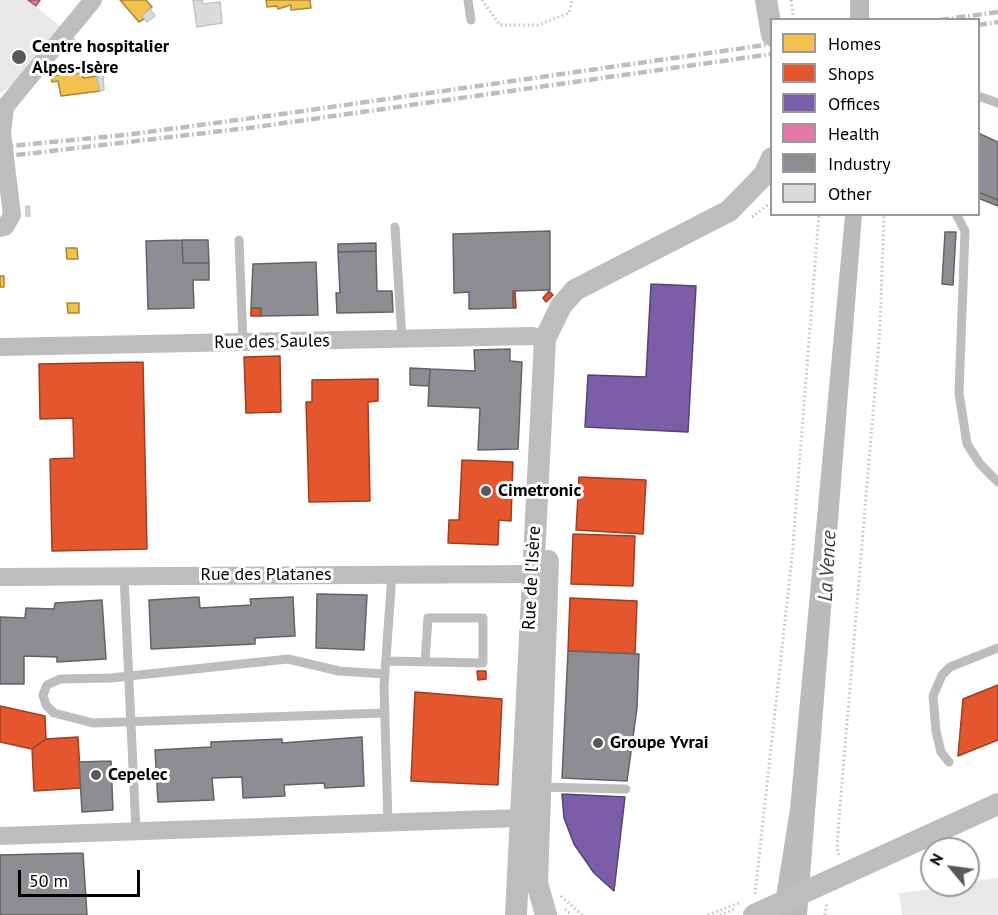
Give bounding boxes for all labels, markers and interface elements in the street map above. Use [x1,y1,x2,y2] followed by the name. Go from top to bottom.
[770,18,980,216] legend
[828,32,881,55] text: Homes
[32,36,169,78] place label: Centre hospitalier Alpes-Isère
[10,48,28,66] marker: Centre hospitalier Alpes-Isère
[828,62,874,85] text: Shops
[828,92,880,115] text: Offices
[828,122,879,145] text: Health
[828,152,891,175] text: Industry
[828,182,872,205] text: Other
[214,330,330,354] street label: Rue des Saules
[498,480,581,502] place label: Cimetronic
[479,484,493,498] marker: Cimetronic
[518,525,546,631] street label: Rue de l'Isère
[814,530,842,602] water label: La Vence
[200,564,332,586] street label: Rue des Platanes
[610,732,709,754] place label: Groupe Yvrai
[591,736,605,750] marker: Groupe Yvrai
[108,764,168,786] place label: Cepelec
[89,768,103,782] marker: Cepelec
[920,837,980,897] north arrow
[925,850,947,869] text: N
[21,858,142,896] scale bar
[29,869,68,892] text: 50 m

